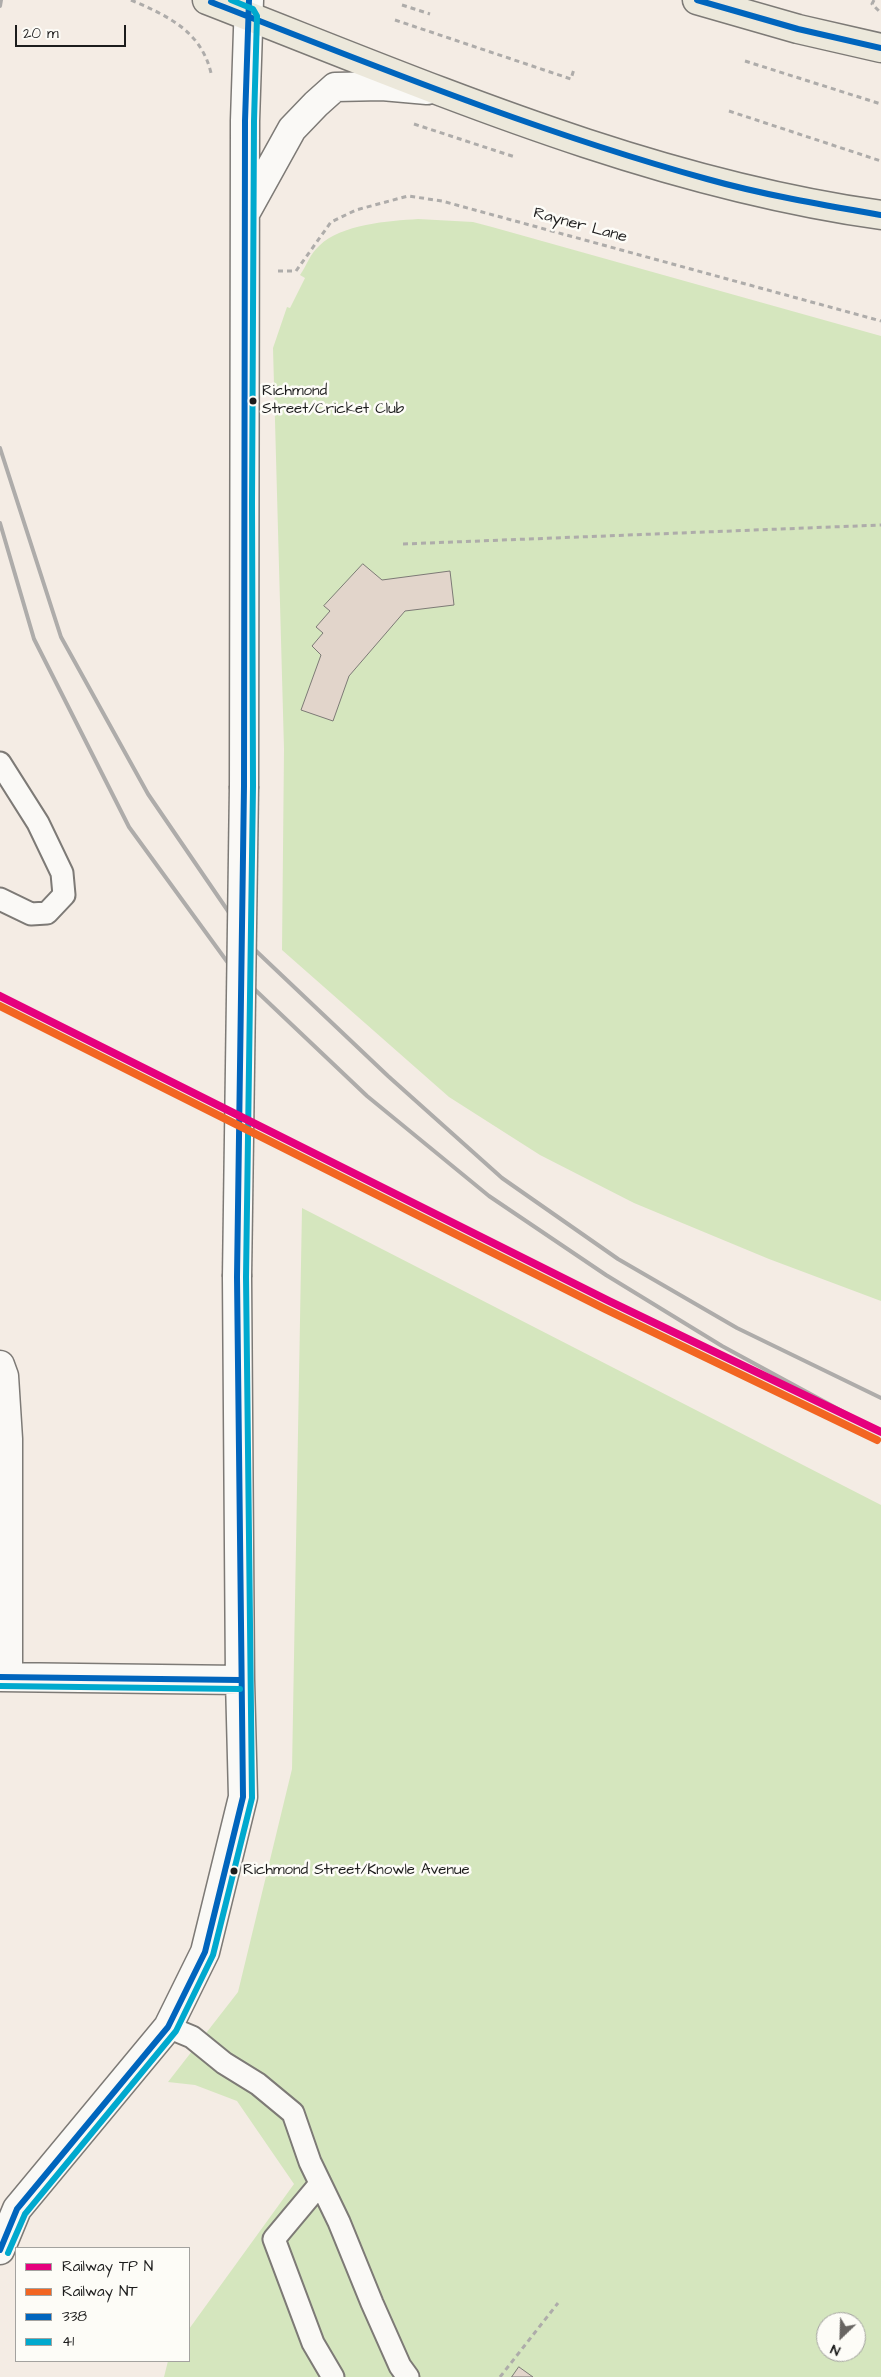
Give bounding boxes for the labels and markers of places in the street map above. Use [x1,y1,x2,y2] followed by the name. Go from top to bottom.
[262,383,404,418] place label: Richmond Street/Cricket Club
[248,396,258,406] marker: Richmond Street/Cricket Club
[243,1862,470,1880] place label: Richmond Street/Knowle Avenue
[229,1866,239,1876] marker: Richmond Street/Knowle Avenue

